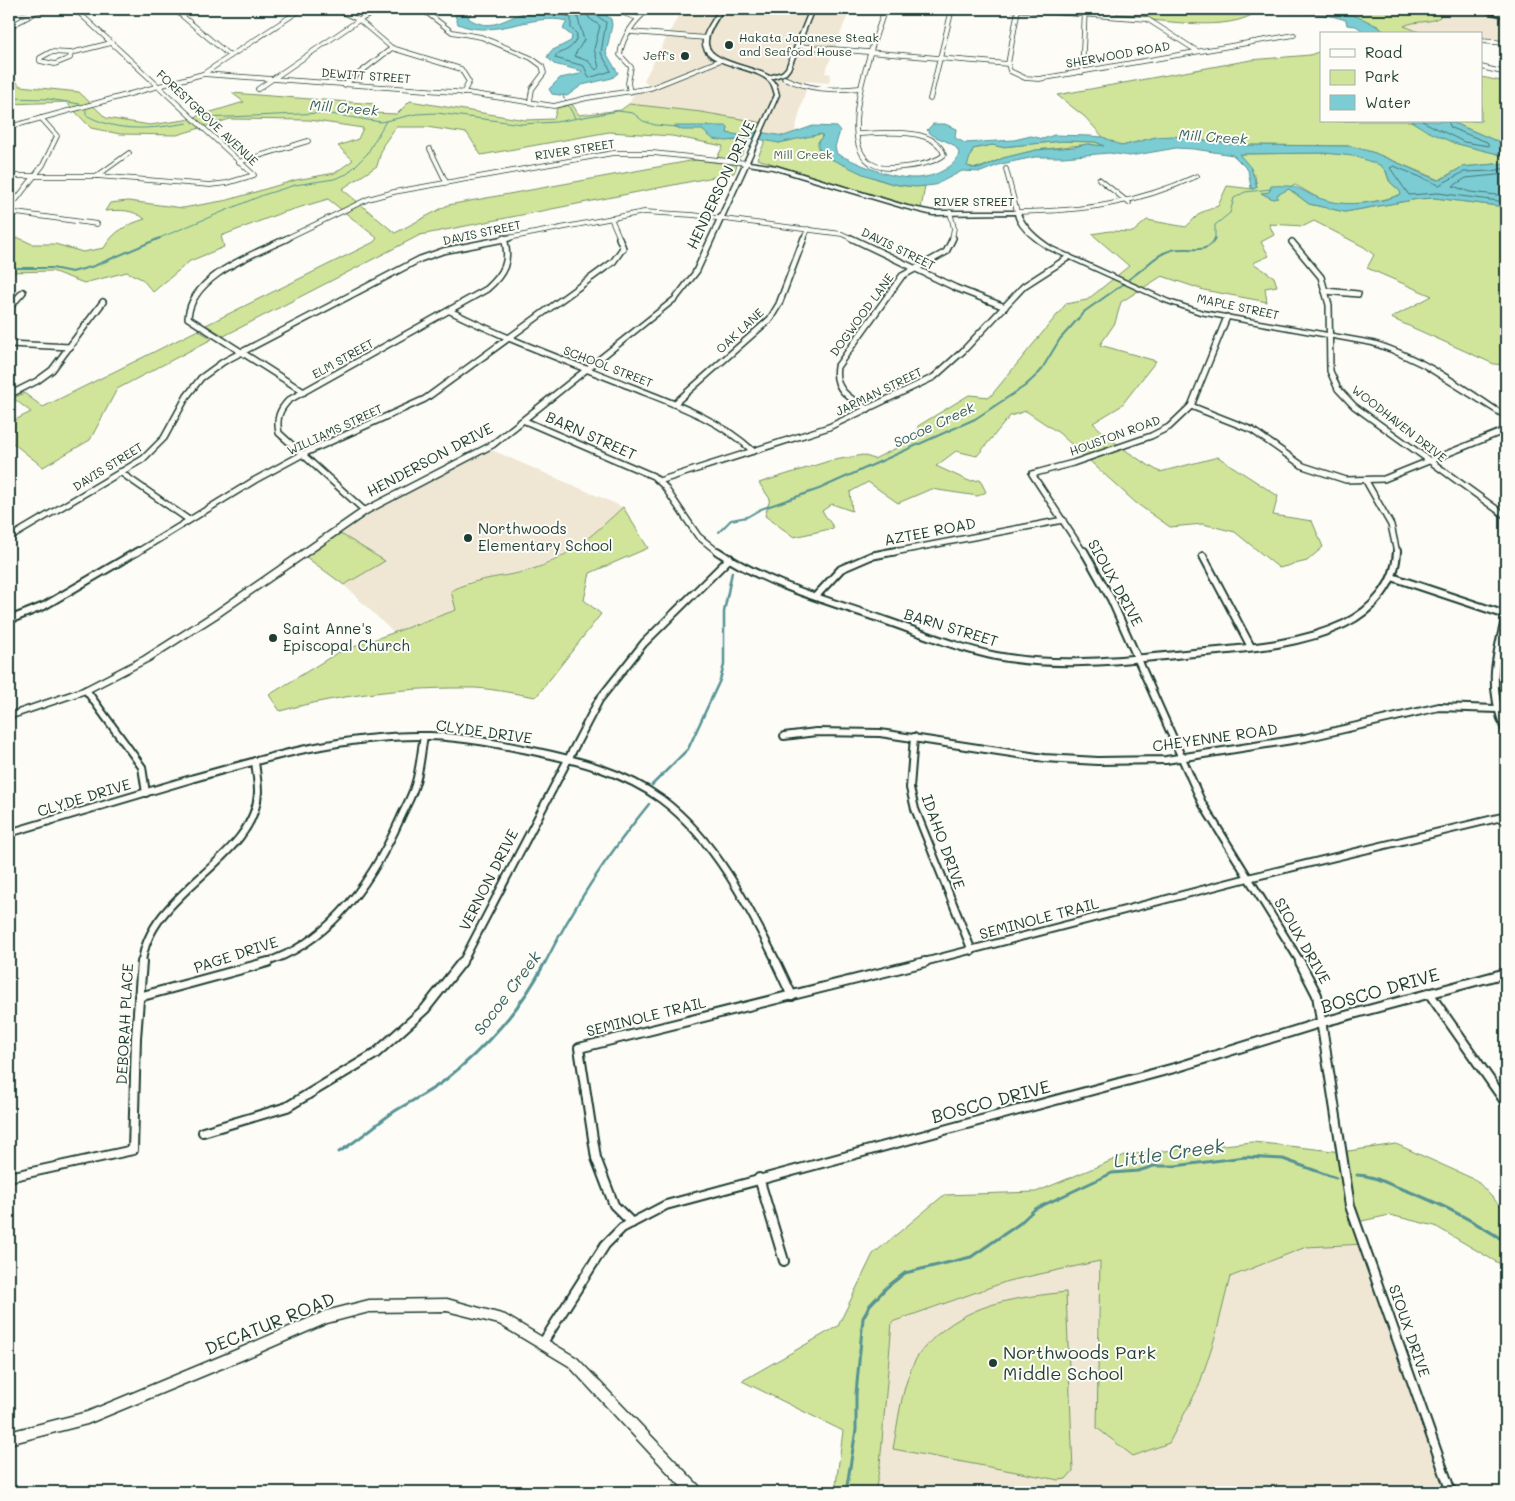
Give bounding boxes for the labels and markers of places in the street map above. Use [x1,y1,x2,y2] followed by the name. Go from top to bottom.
[739,29,879,59] place label: Hakata Japanese Steak and Seafood House
[723,39,735,51] marker: Hakata Japanese Steak and Seafood House
[643,47,675,63] place label: Jeff's
[679,50,691,62] marker: Jeff's
[478,518,613,555] place label: Northwoods Elementary School
[462,532,474,544] marker: Northwoods Elementary School
[283,618,410,655] place label: Saint Anne's Episcopal Church
[267,632,279,644] marker: Saint Anne's Episcopal Church
[1003,1340,1156,1385] place label: Northwoods Park Middle School
[987,1357,999,1369] marker: Northwoods Park Middle School

